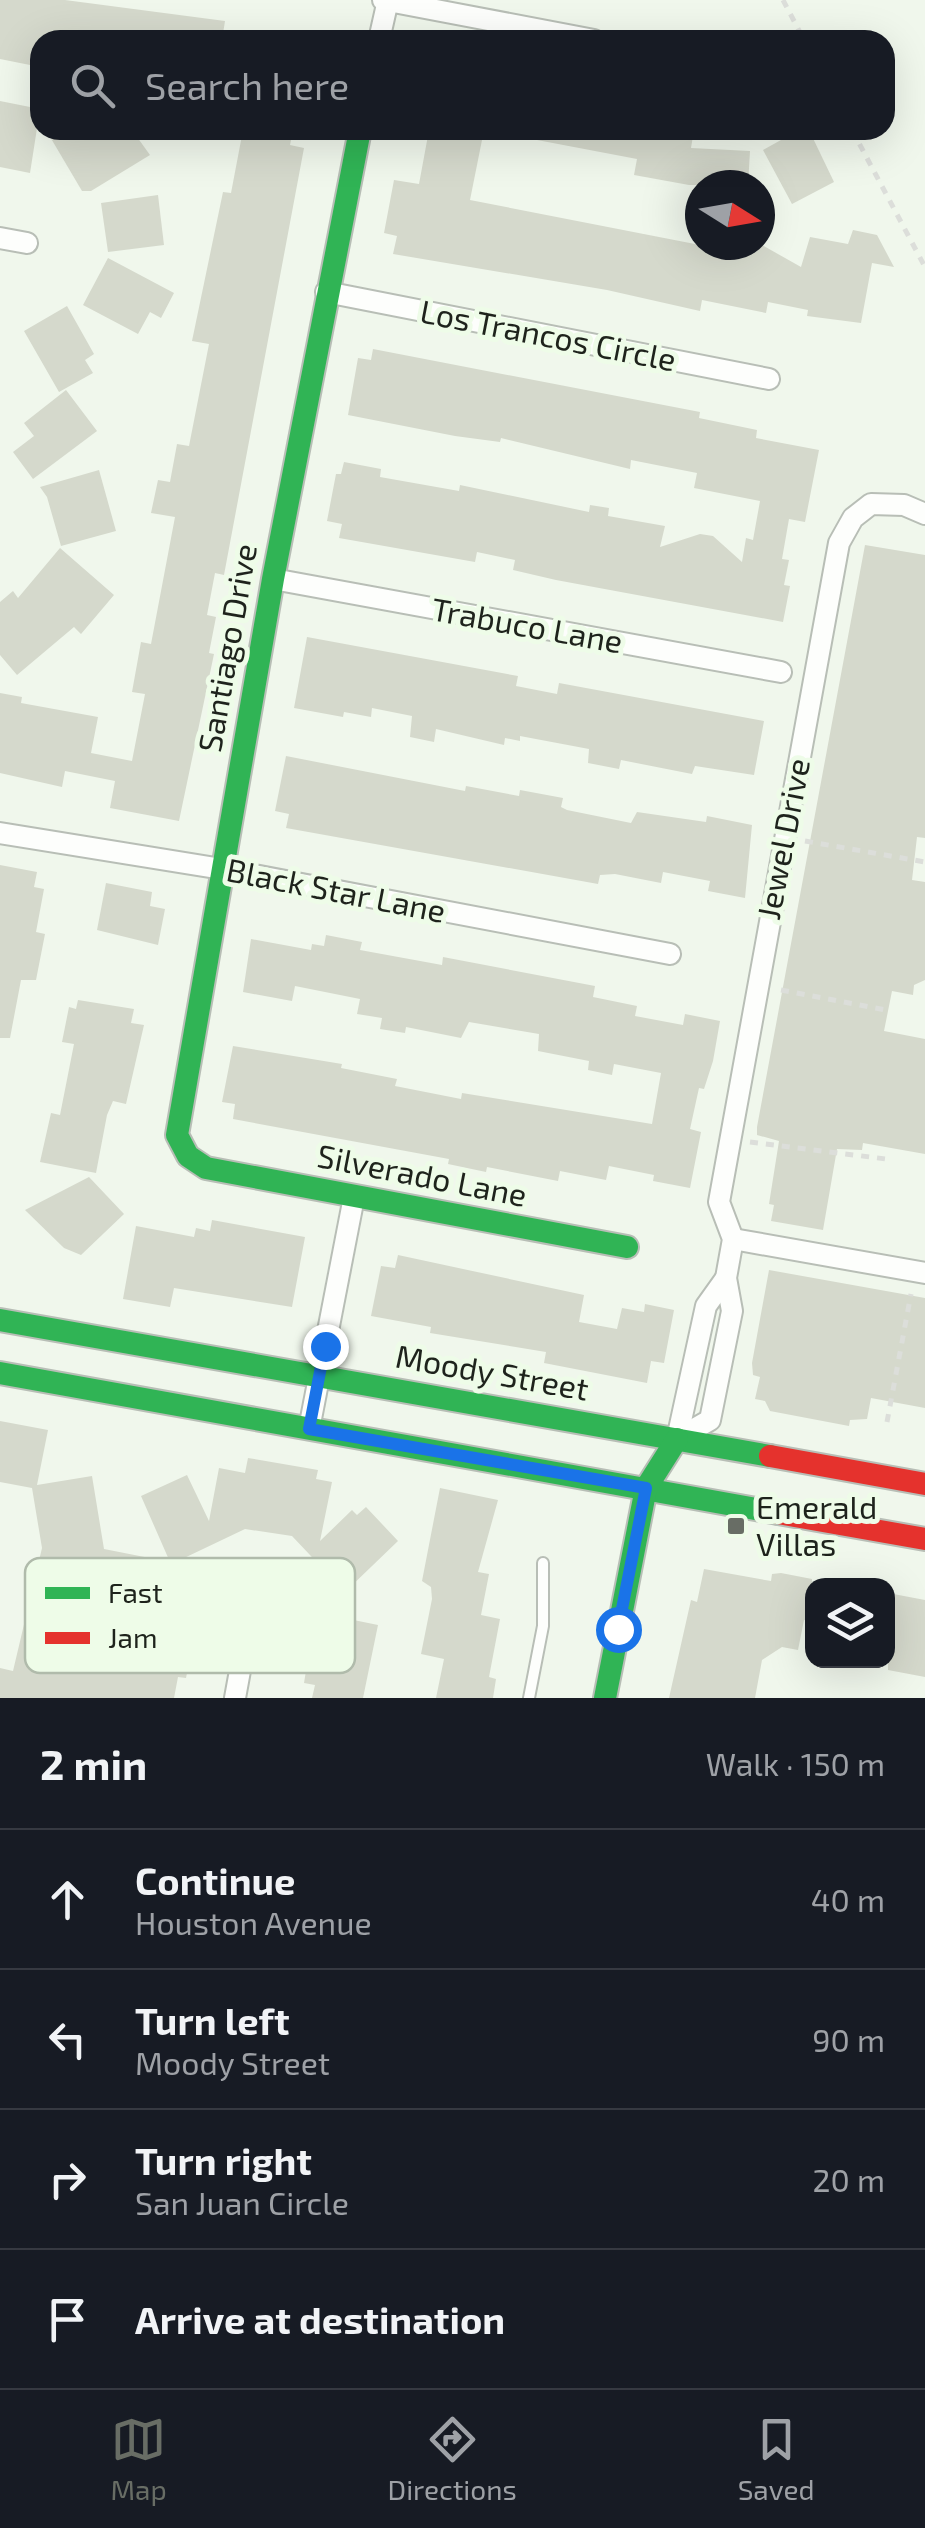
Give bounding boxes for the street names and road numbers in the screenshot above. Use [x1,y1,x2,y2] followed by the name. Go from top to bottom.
[417,291,679,377] street label: Los Trancos Circle
[189,541,263,755] street label: Santiago Drive
[429,589,626,659] street label: Trabuco Lane
[748,755,816,922] street label: Jewel Drive
[224,849,449,929] street label: Black Star Lane
[314,1135,530,1213] street label: Silverado Lane
[393,1335,592,1407] street label: Moody Street

